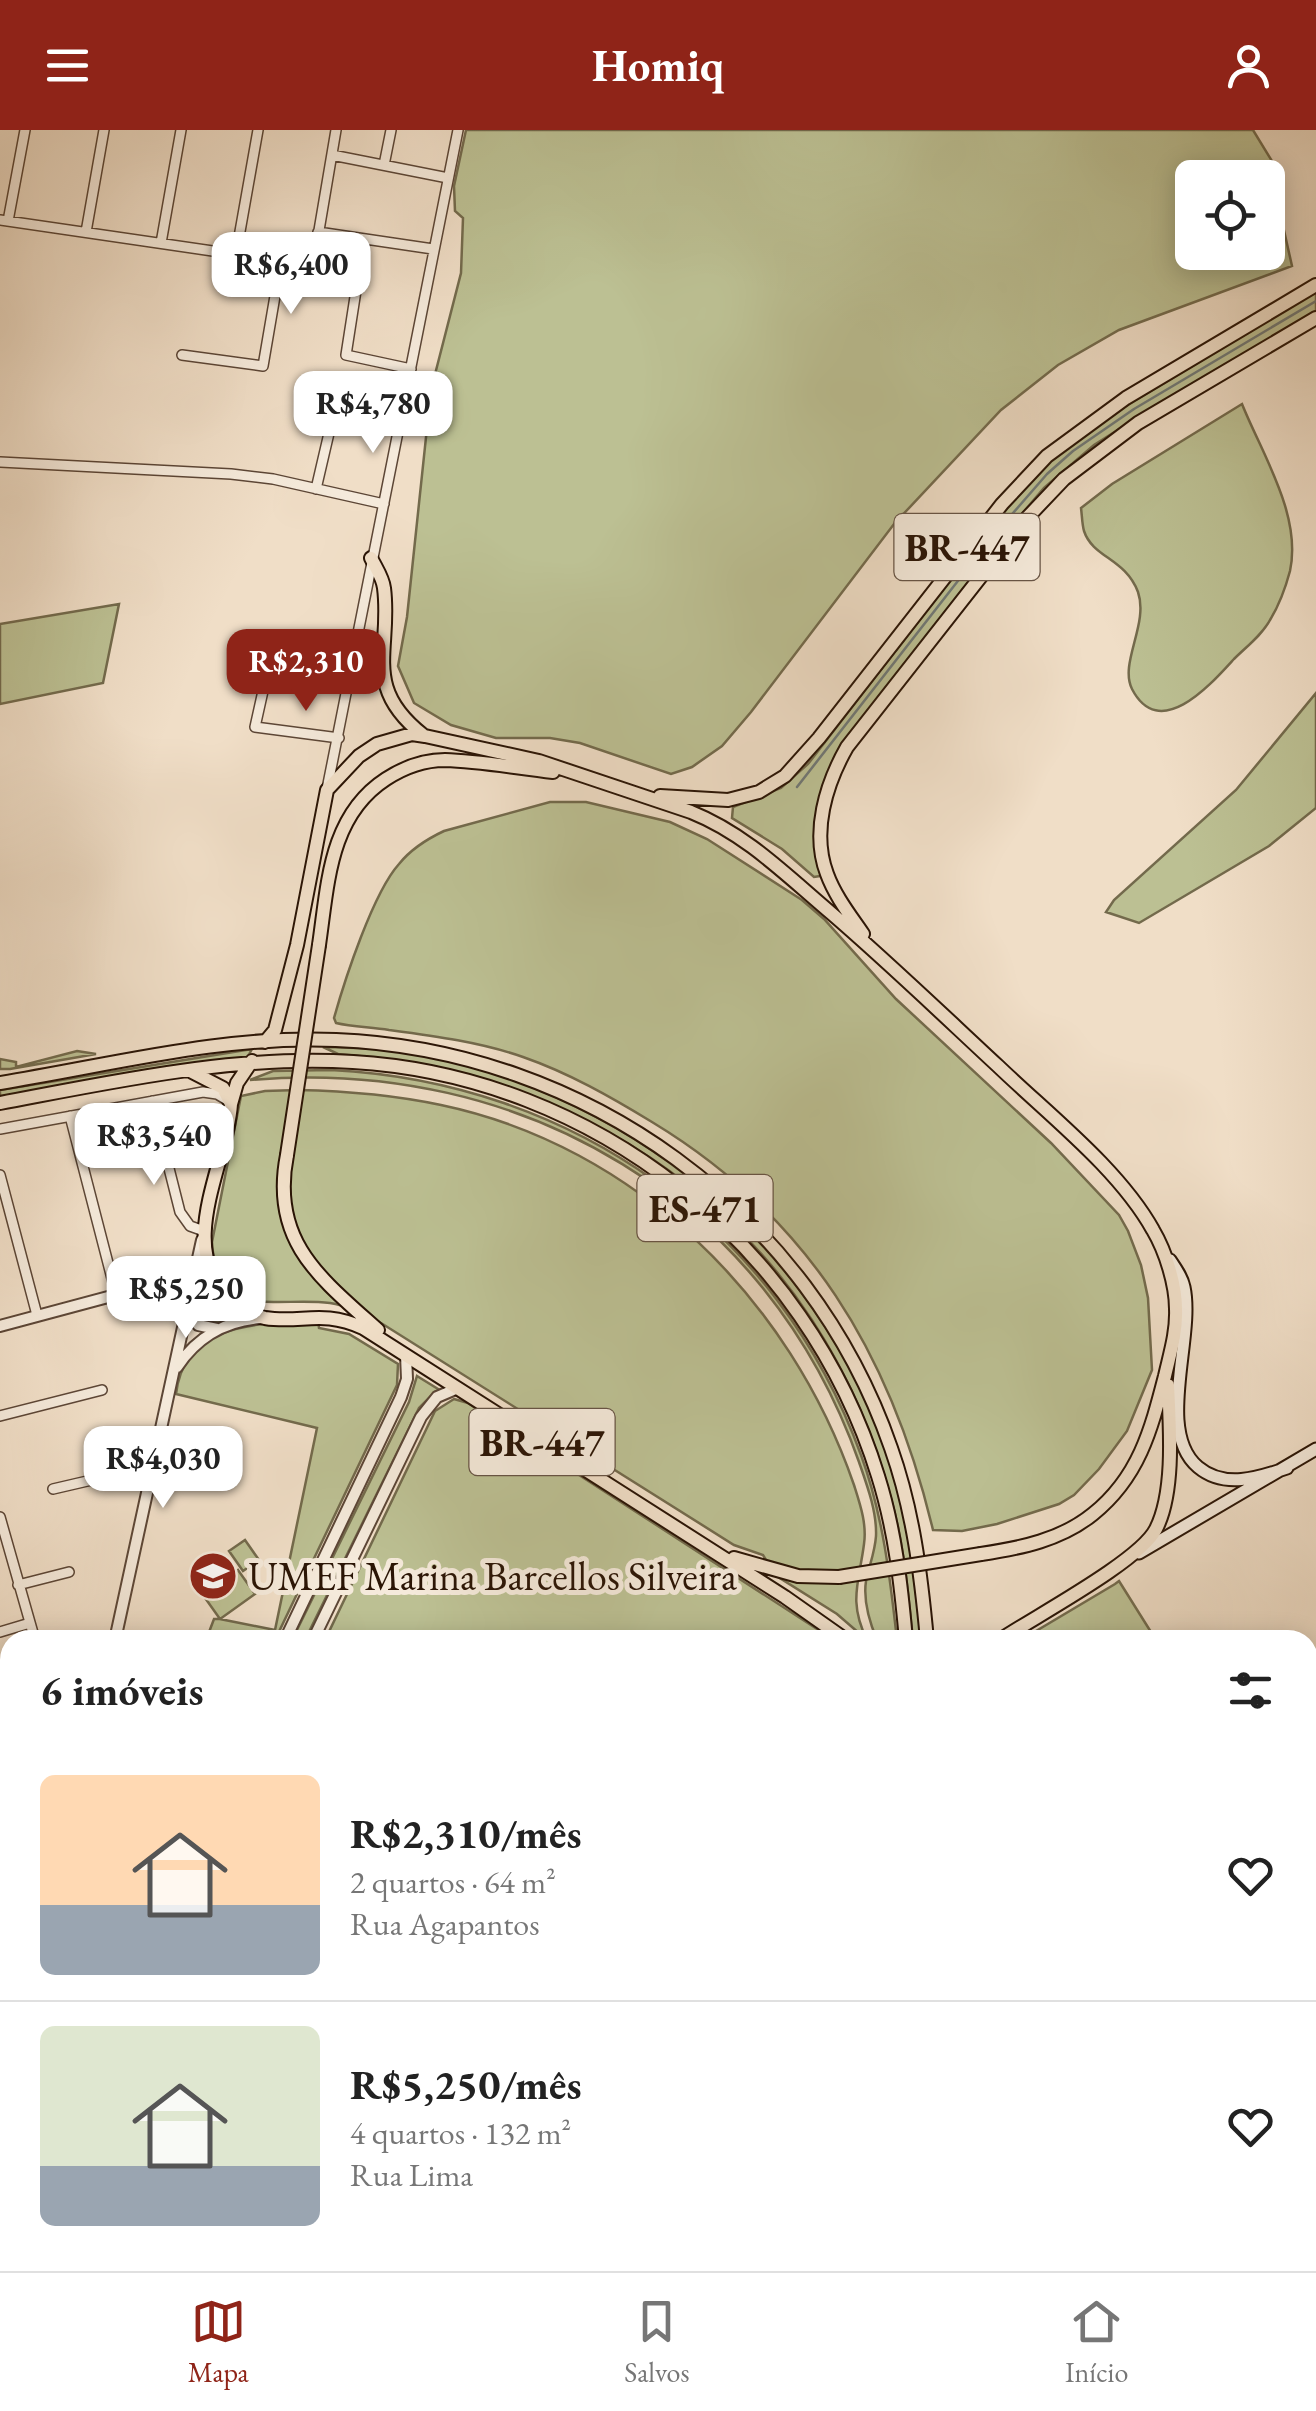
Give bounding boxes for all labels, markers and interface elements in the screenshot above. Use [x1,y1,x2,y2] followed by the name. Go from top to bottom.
[592,36,724,94] text: Homiq
[40,38,95,93] icon: menu
[1221,38,1276,93] icon: person
[1175,160,1285,270] map controls
[1175,160,1285,270] button: locate
[199,232,383,317] pin: R$6,400
[234,243,348,285] text: R$6,400
[281,371,465,456] pin: R$4,780
[316,382,430,424] text: R$4,780
[894,514,1040,580] road number: BR-447
[214,629,398,714] pin: R$2,310
[249,640,363,682] text: R$2,310
[62,1103,246,1188] pin: R$3,540
[97,1114,211,1156] text: R$3,540
[638,1175,772,1241] road number: ES-471
[94,1256,278,1341] pin: R$5,250
[129,1267,243,1309] text: R$5,250
[470,1409,614,1475] road number: BR-447
[71,1426,255,1511] pin: R$4,030
[106,1437,220,1479] text: R$4,030
[187,1550,239,1602] school or university icon: UMEF Marina Barcellos Silveira
[248,1550,737,1602] place label: UMEF Marina Barcellos Silveira
[40,1663,204,1718] text: 6 imóveis
[1223,1663,1278,1718] icon: filters
[350,1806,582,1861] text: R$2,310/mês
[120,1815,240,1935] icon: home
[1223,1848,1278,1903] icon: heart
[350,1861,556,1903] text: 2 quartos · 64 m²
[350,1903,540,1945] text: Rua Agapantos
[350,2057,582,2112] text: R$5,250/mês
[120,2066,240,2186] icon: home
[1223,2099,1278,2154] icon: heart
[350,2112,571,2154] text: 4 quartos · 132 m²
[350,2154,473,2196] text: Rua Lima
[188,2294,249,2390] tab: Mapa
[624,2294,690,2390] tab: Salvos
[1065,2294,1128,2390] tab: Início

